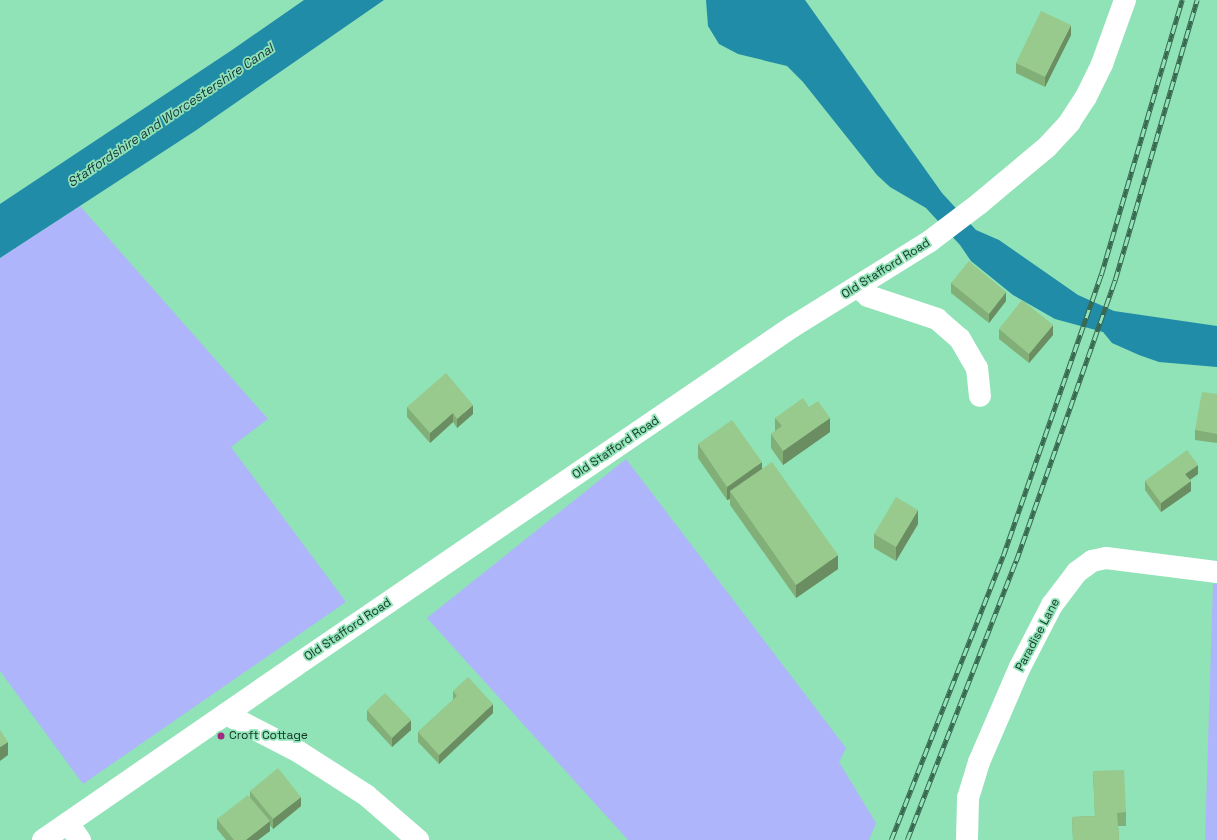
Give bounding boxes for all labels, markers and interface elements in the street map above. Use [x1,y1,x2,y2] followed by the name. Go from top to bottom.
[65,41,277,191] water label: Staffordshire and Worcestershire Canal
[839,236,933,302] street label: Old Stafford Road
[570,414,662,482] street label: Old Stafford Road
[302,596,394,664] street label: Old Stafford Road
[1013,596,1063,674] street label: Paradise Lane
[229,729,308,743] place label: Croft Cottage
[216,731,226,741] marker: Croft Cottage

